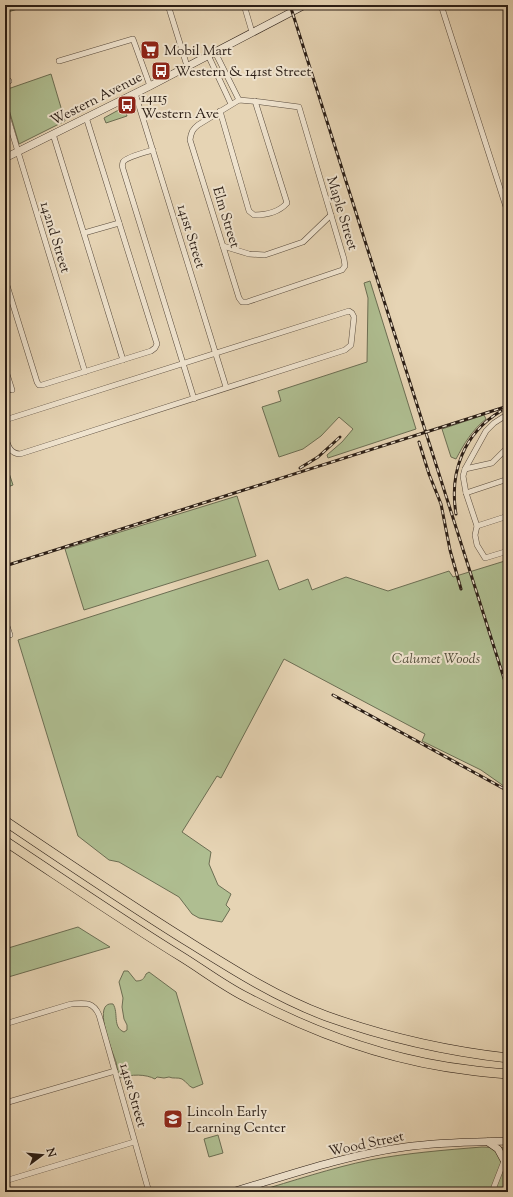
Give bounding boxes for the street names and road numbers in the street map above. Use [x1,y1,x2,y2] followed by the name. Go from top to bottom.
[47,68,146,132] street label: Western Avenue
[320,174,362,253] street label: Maple Street
[206,185,244,251] street label: Elm Street
[34,199,74,276] street label: 142nd Street
[171,202,209,271] street label: 141st Street
[113,1061,151,1130] street label: 141st Street
[327,1127,406,1163] street label: Wood Street

